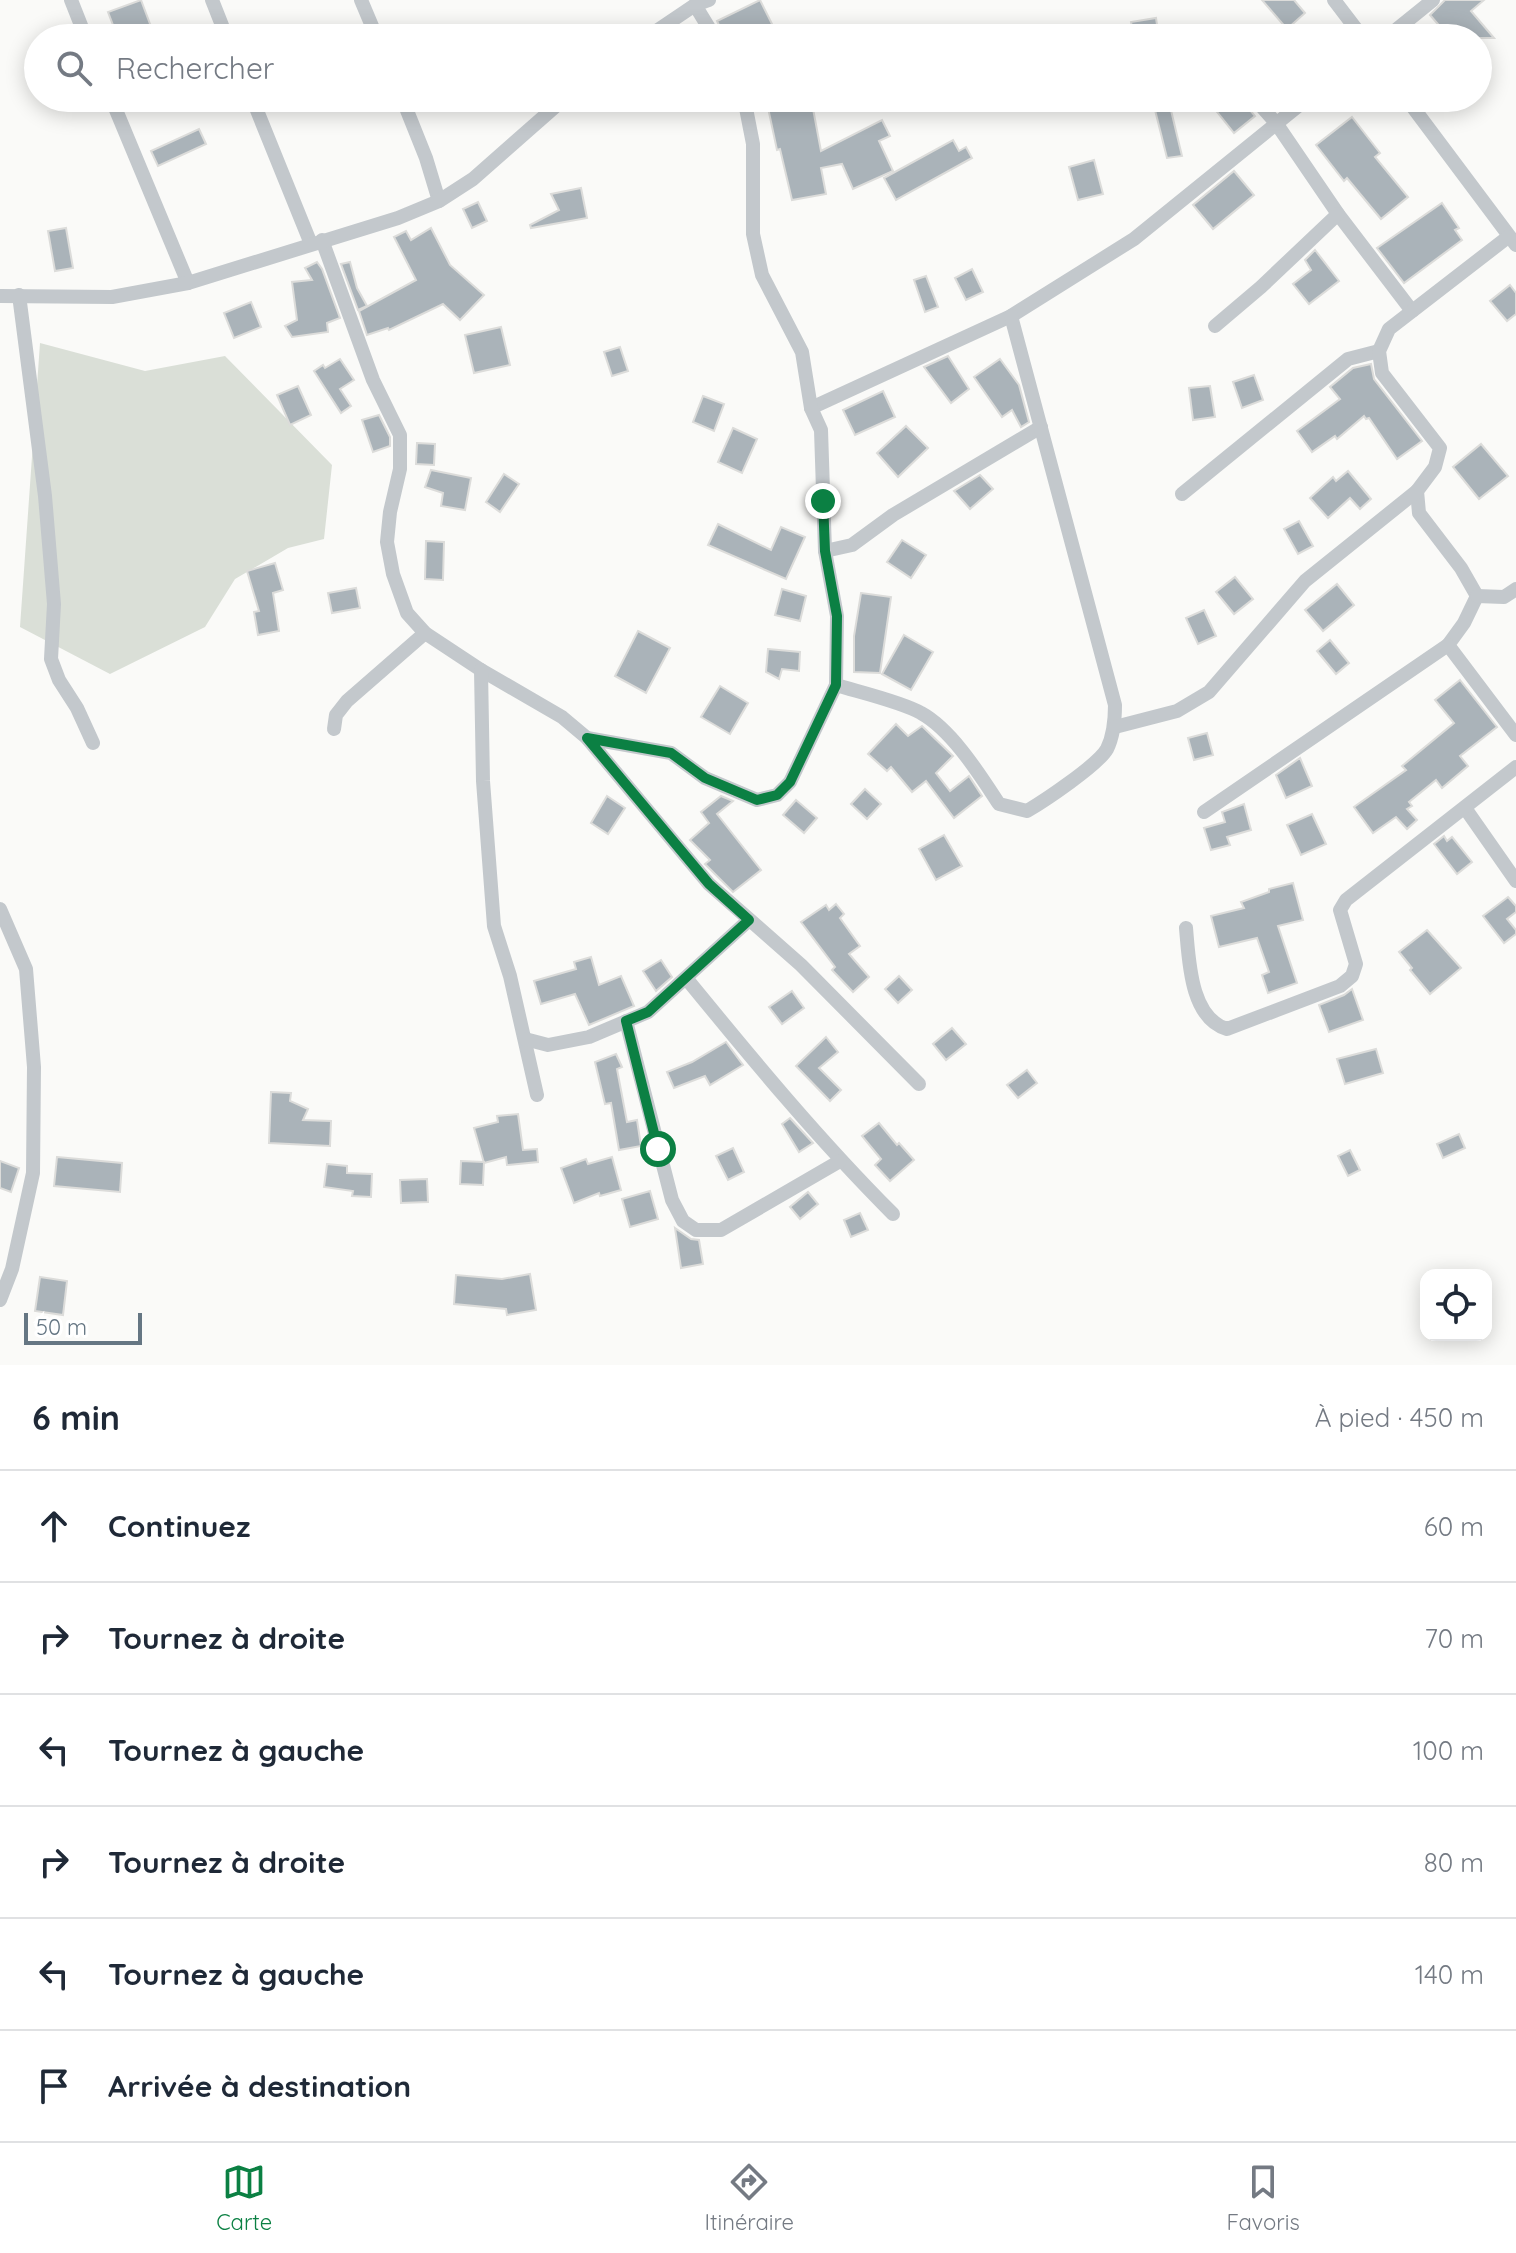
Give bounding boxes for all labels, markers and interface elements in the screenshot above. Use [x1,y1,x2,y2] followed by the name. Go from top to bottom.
[24,24,1492,112] search box
[52,46,96,90] icon: search
[116,49,274,87] text: Rechercher
[805,483,841,519] route end
[640,1131,676,1167] route start
[1420,1269,1492,1341] map controls
[1420,1269,1492,1341] button: locate
[24,1309,142,1345] scale bar
[36,1313,87,1341] text: 50 m
[32,1396,120,1439] text: 6 min
[1315,1401,1484,1434] text: À pied · 450 m
[32,1504,76,1548] icon: ahead
[108,1507,250,1545] text: Continuez
[1424,1510,1484,1543] text: 60 m
[32,1616,76,1660] icon: right
[108,1619,345,1657] text: Tournez à droite
[1424,1622,1484,1655] text: 70 m
[32,1728,76,1772] icon: left
[108,1731,364,1769] text: Tournez à gauche
[1413,1734,1484,1767] text: 100 m
[32,1840,76,1884] icon: right
[108,1843,345,1881] text: Tournez à droite
[1424,1846,1484,1879] text: 80 m
[32,1952,76,1996] icon: left
[108,1955,364,1993] text: Tournez à gauche
[1415,1958,1484,1991] text: 140 m
[32,2064,76,2108] icon: arrive
[108,2067,411,2105] text: Arrivée à destination
[216,2160,272,2236] tab: Carte
[705,2160,794,2236] tab: Itinéraire
[1226,2160,1300,2236] tab: Favoris

